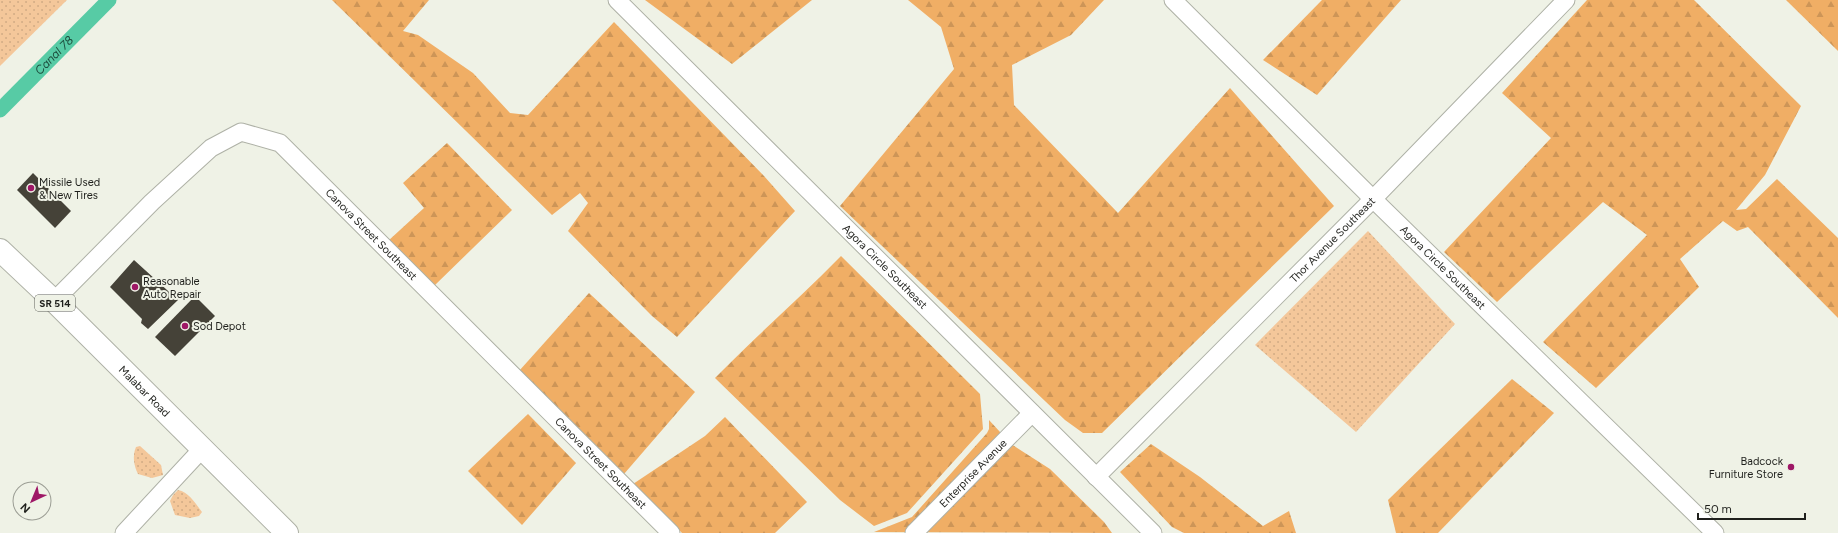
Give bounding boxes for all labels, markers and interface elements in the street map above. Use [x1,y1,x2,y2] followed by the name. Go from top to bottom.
[32,33,77,78] water label: Canal 78
[39,176,100,202] place label: Missile Used & New Tires
[26,183,36,193] marker: Missile Used & New Tires
[323,186,420,283] street label: Canova Street Southeast
[1287,194,1378,285] street label: Thor Avenue Southeast
[840,222,930,311] street label: Agora Circle Southeast
[1398,223,1488,312] street label: Agora Circle Southeast
[143,275,201,301] place label: Reasonable Auto Repair
[130,282,140,292] marker: Reasonable Auto Repair
[35,295,75,311] road number: SR 514
[193,320,246,333] place label: Sod Depot
[180,321,190,331] marker: Sod Depot
[116,363,173,419] street label: Malabar Road
[552,415,649,511] street label: Canova Street Southeast
[937,436,1009,510] street label: Enterprise Avenue
[1709,455,1784,481] place label: Badcock Furniture Store
[1786,462,1796,472] marker: Badcock Furniture Store
[12,481,52,521] north arrow
[1698,495,1805,521] scale bar
[18,500,33,515] text: N
[1704,502,1732,516] text: 50 m

